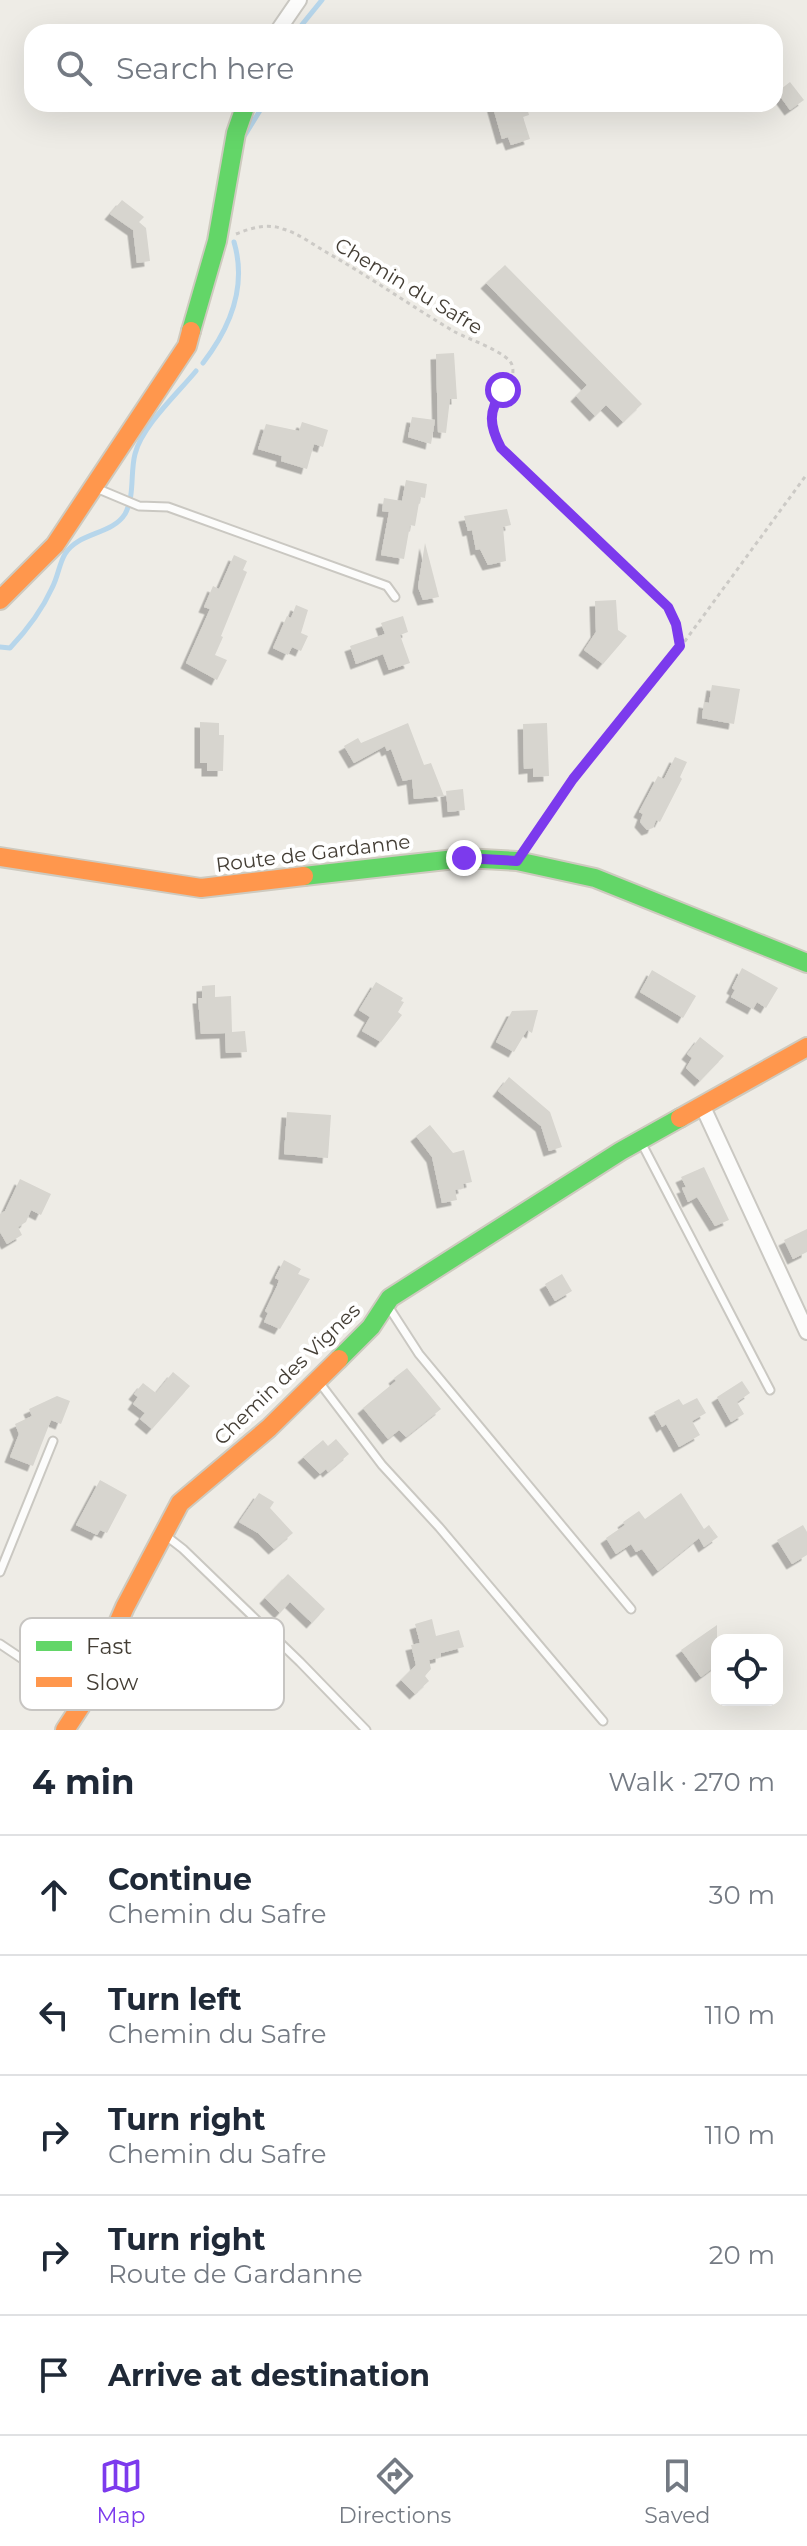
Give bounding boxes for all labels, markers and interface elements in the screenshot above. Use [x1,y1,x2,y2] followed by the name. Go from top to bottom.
[24,24,783,112] search box
[52,46,96,90] icon: search
[116,50,294,87] text: Search here
[331,232,487,340] street label: Chemin du Safre
[485,372,521,408] route start
[214,829,412,877] street label: Route de Gardanne
[446,840,482,876] route end
[209,1298,365,1450] street label: Chemin des Vignes
[20,1618,284,1710] legend
[86,1633,132,1660] text: Fast
[711,1634,783,1706] map controls
[711,1634,783,1706] button: locate
[86,1669,139,1696] text: Slow
[32,1761,134,1803] text: 4 min
[608,1766,775,1798] text: Walk · 270 m
[108,1861,252,1898] text: Continue
[32,1873,76,1917] icon: ahead
[709,1879,775,1911] text: 30 m
[108,1898,327,1930] text: Chemin du Safre
[108,1981,241,2018] text: Turn left
[32,1993,76,2037] icon: left
[705,1999,775,2031] text: 110 m
[108,2018,327,2050] text: Chemin du Safre
[108,2101,265,2138] text: Turn right
[32,2113,76,2157] icon: right
[705,2119,775,2151] text: 110 m
[108,2138,327,2170] text: Chemin du Safre
[108,2221,265,2258] text: Turn right
[32,2233,76,2277] icon: right
[709,2239,775,2271] text: 20 m
[108,2258,363,2290] text: Route de Gardanne
[32,2353,76,2397] icon: arrive
[108,2357,430,2394] text: Arrive at destination
[97,2454,145,2529] tab: Map
[339,2454,451,2529] tab: Directions
[644,2454,710,2529] tab: Saved

